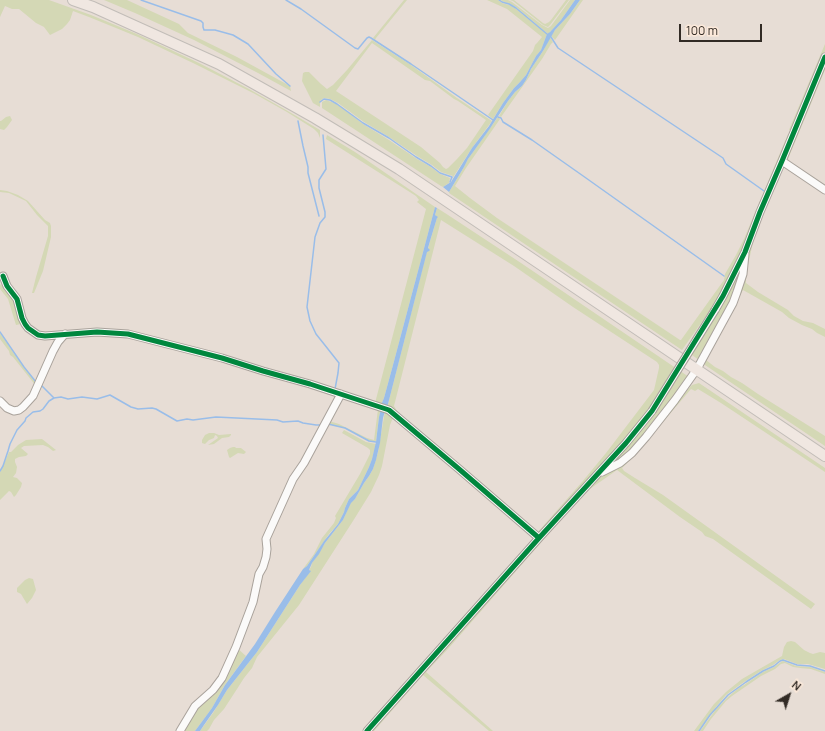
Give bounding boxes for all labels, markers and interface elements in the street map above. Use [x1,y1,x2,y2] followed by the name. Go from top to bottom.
[681,16,764,42] scale bar
[686,22,718,39] text: 100 m
[769,675,809,715] north arrow
[789,677,805,694] text: N

